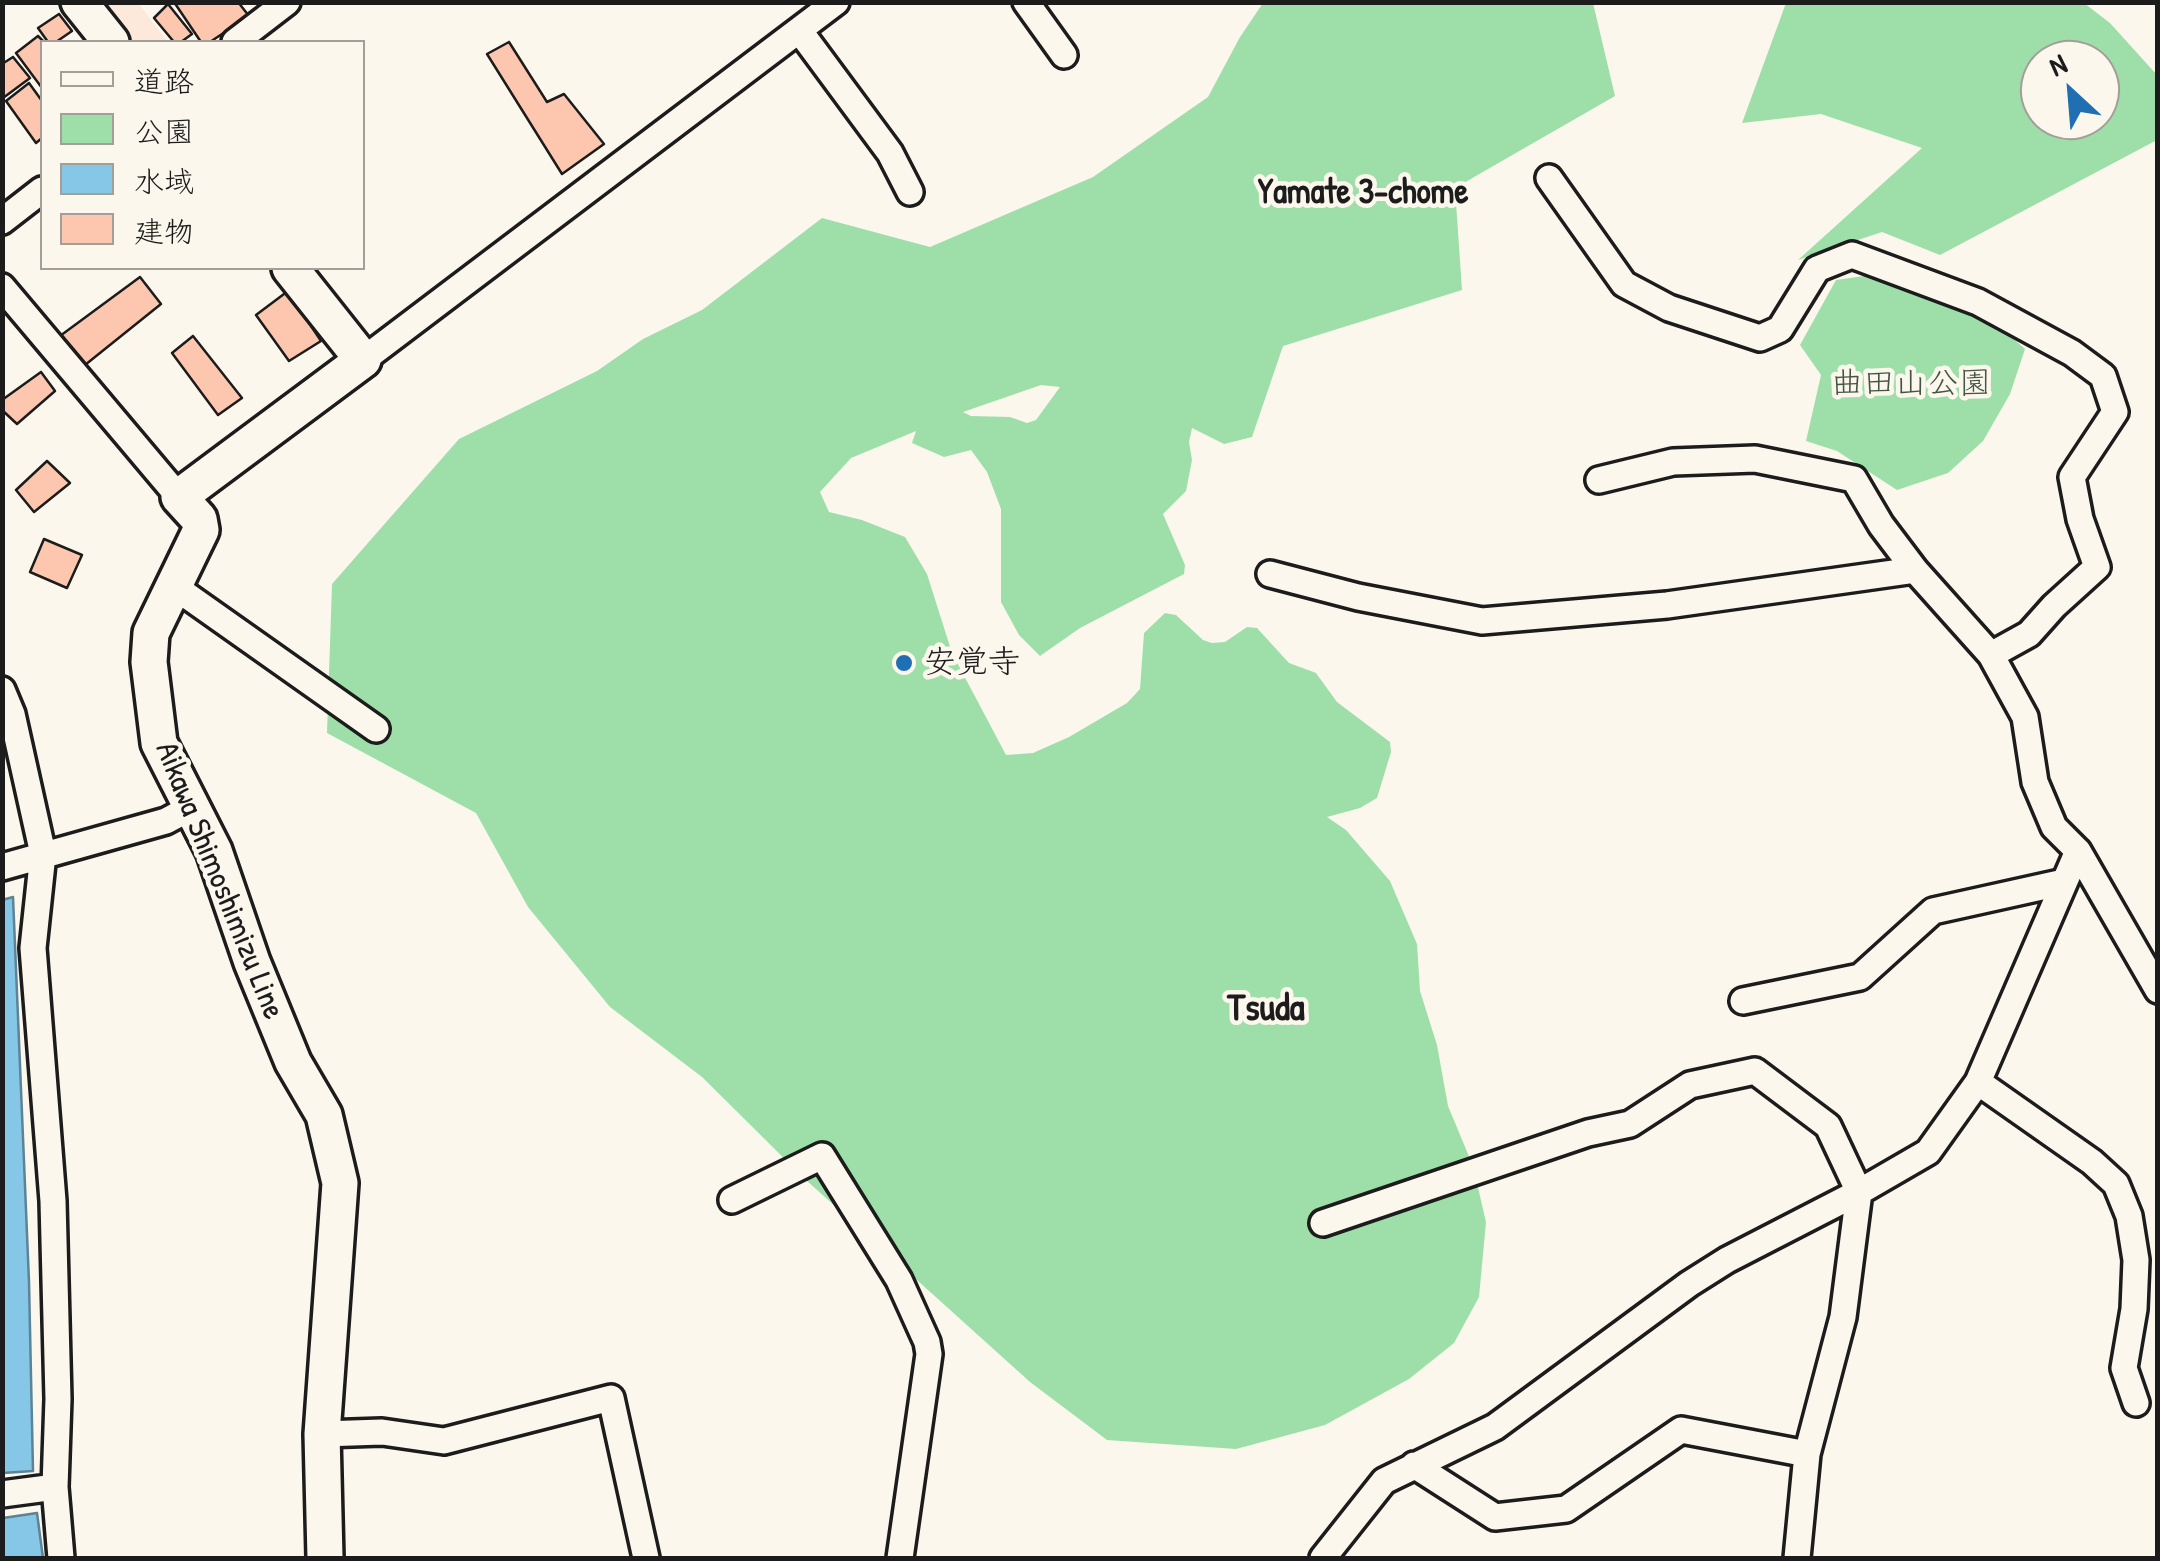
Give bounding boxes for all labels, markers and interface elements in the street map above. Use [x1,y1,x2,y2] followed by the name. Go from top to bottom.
[40,40,365,270] legend
[2020,40,2120,140] north arrow
[2043,44,2073,85] text: N
[134,61,194,101] text: 道路
[134,111,194,151] text: 公園
[134,161,194,201] text: 水域
[1258,173,1468,215] district label: Yamate 3-chome
[134,211,194,251] text: 建物
[1831,365,1991,403] park label: 曲田山公園
[924,644,1020,682] place label: 安覚寺
[893,652,915,674] marker: 安覚寺
[146,737,292,1025] street label: Aikawa Shimoshimizu Line
[1227,987,1305,1033] district label: Tsuda

